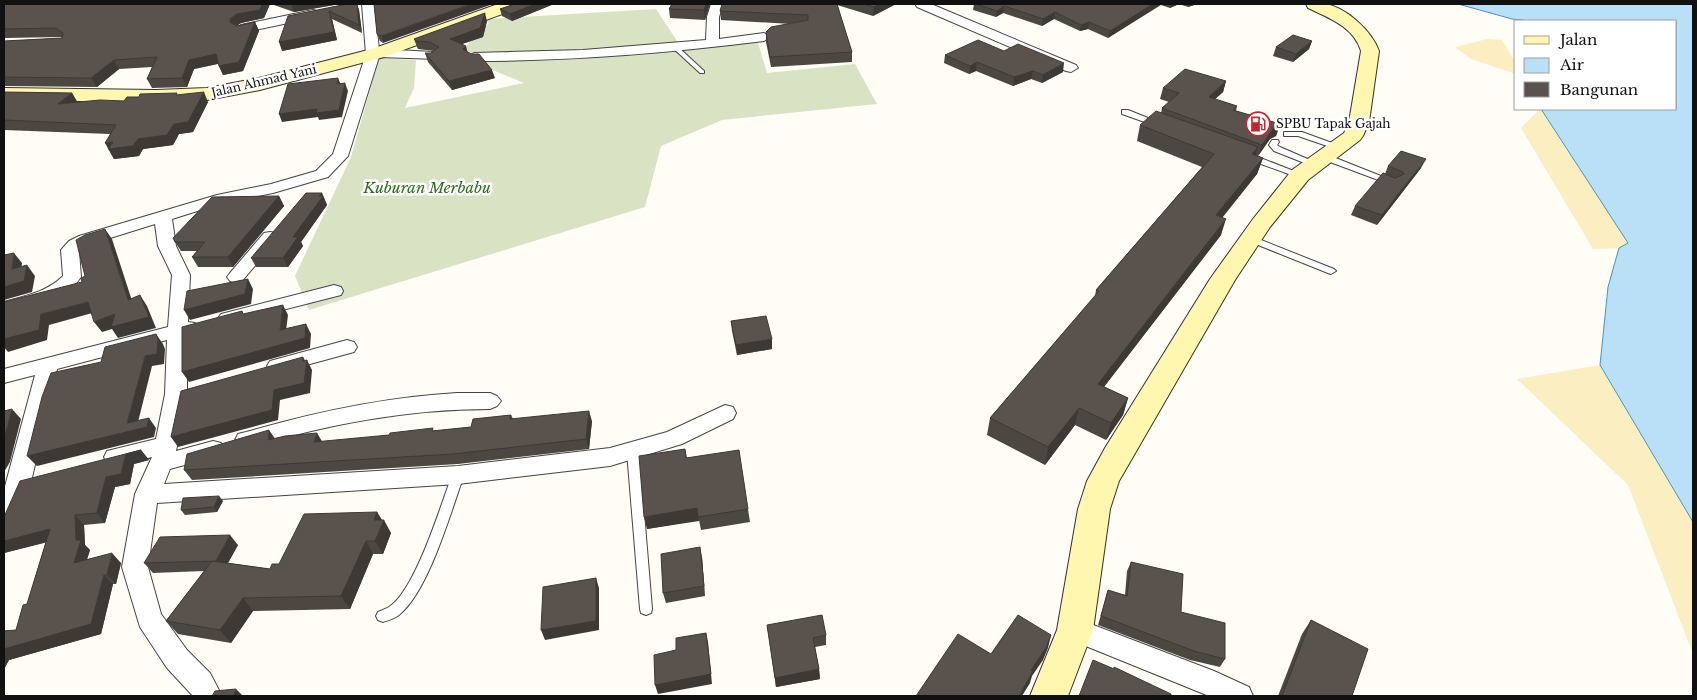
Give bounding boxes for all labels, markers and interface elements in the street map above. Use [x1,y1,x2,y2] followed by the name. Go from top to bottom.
[1514,20,1677,110] legend
[1558,30,1597,49] text: Jalan
[1559,55,1585,74] text: Air
[208,61,318,100] street label: Jalan Ahmad Yani
[1560,80,1638,99] text: Bangunan
[1245,111,1271,137] fuel station icon: SPBU Tapak Gajah
[1276,116,1391,131] place label: SPBU Tapak Gajah
[362,178,491,197] park label: Kuburan Merbabu

